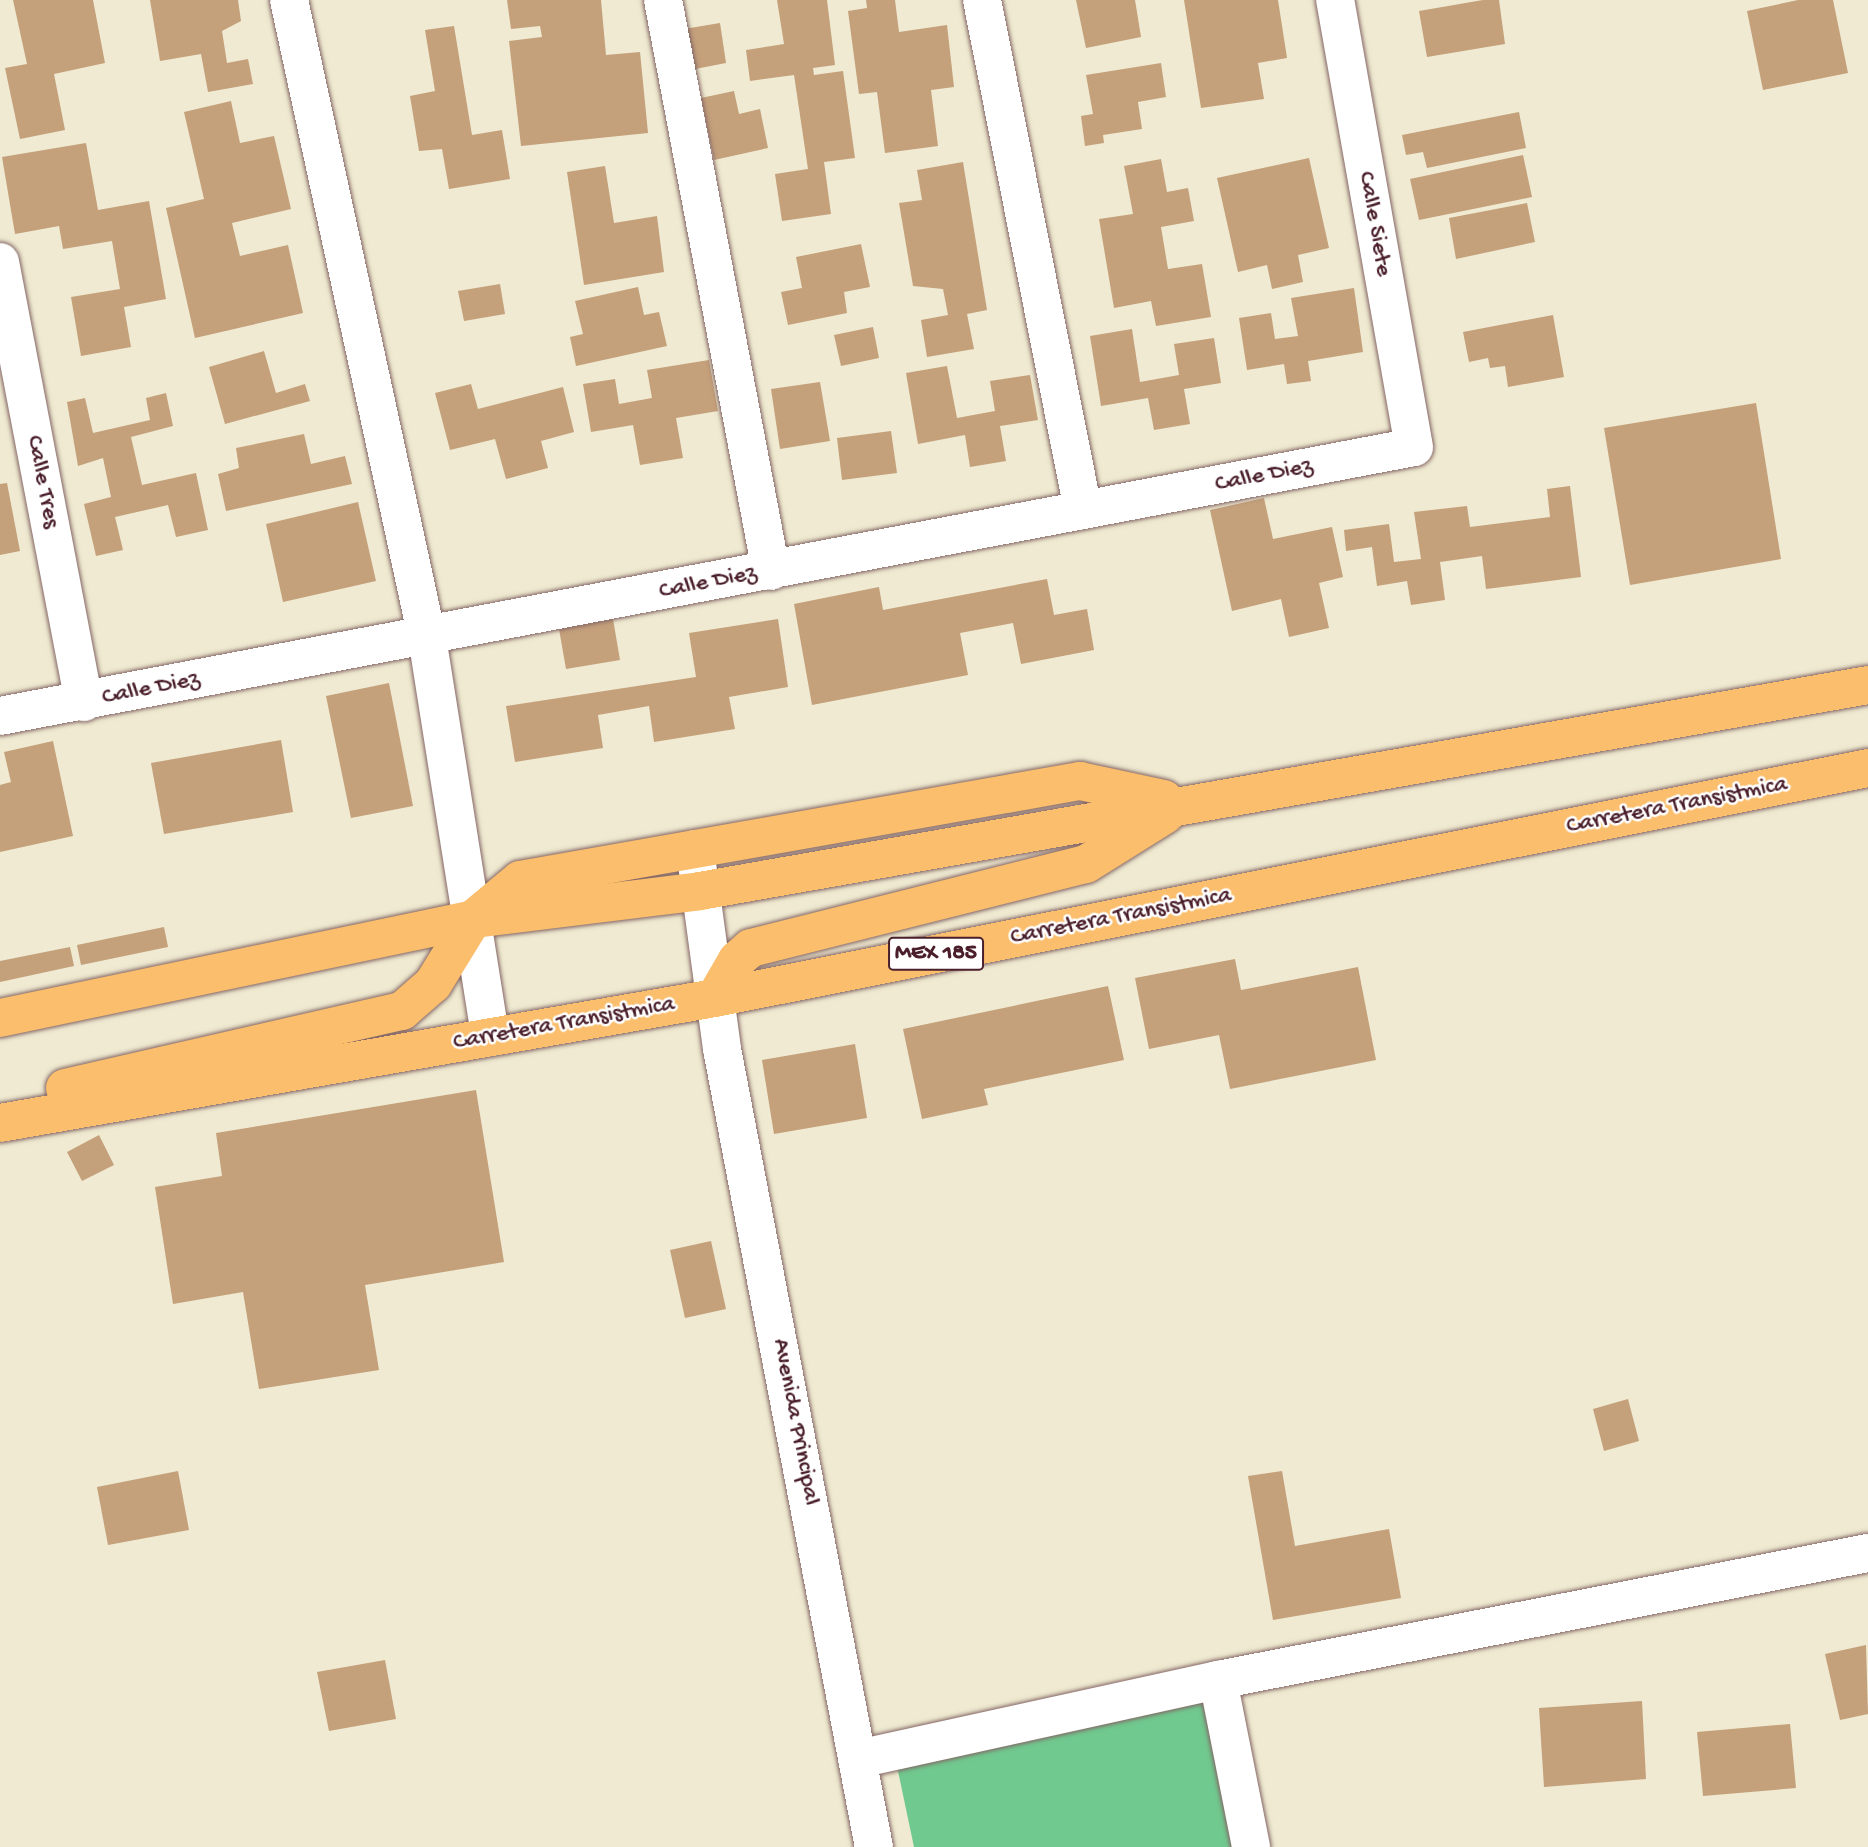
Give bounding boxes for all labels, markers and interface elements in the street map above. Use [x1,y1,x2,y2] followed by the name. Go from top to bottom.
[1351,169,1397,279] street label: Calle Siete
[19,433,65,531] street label: Calle Tres
[1213,452,1315,500] street label: Calle Diez
[657,559,759,607] street label: Calle Diez
[100,665,202,713] street label: Calle Diez
[1564,770,1790,842] street label: Carretera Transistmica
[1008,881,1234,953] street label: Carretera Transistmica
[887,934,985,973] road number: MEX 185
[451,990,677,1058] street label: Carretera Transistmica
[765,1336,825,1508] street label: Avenida Principal

